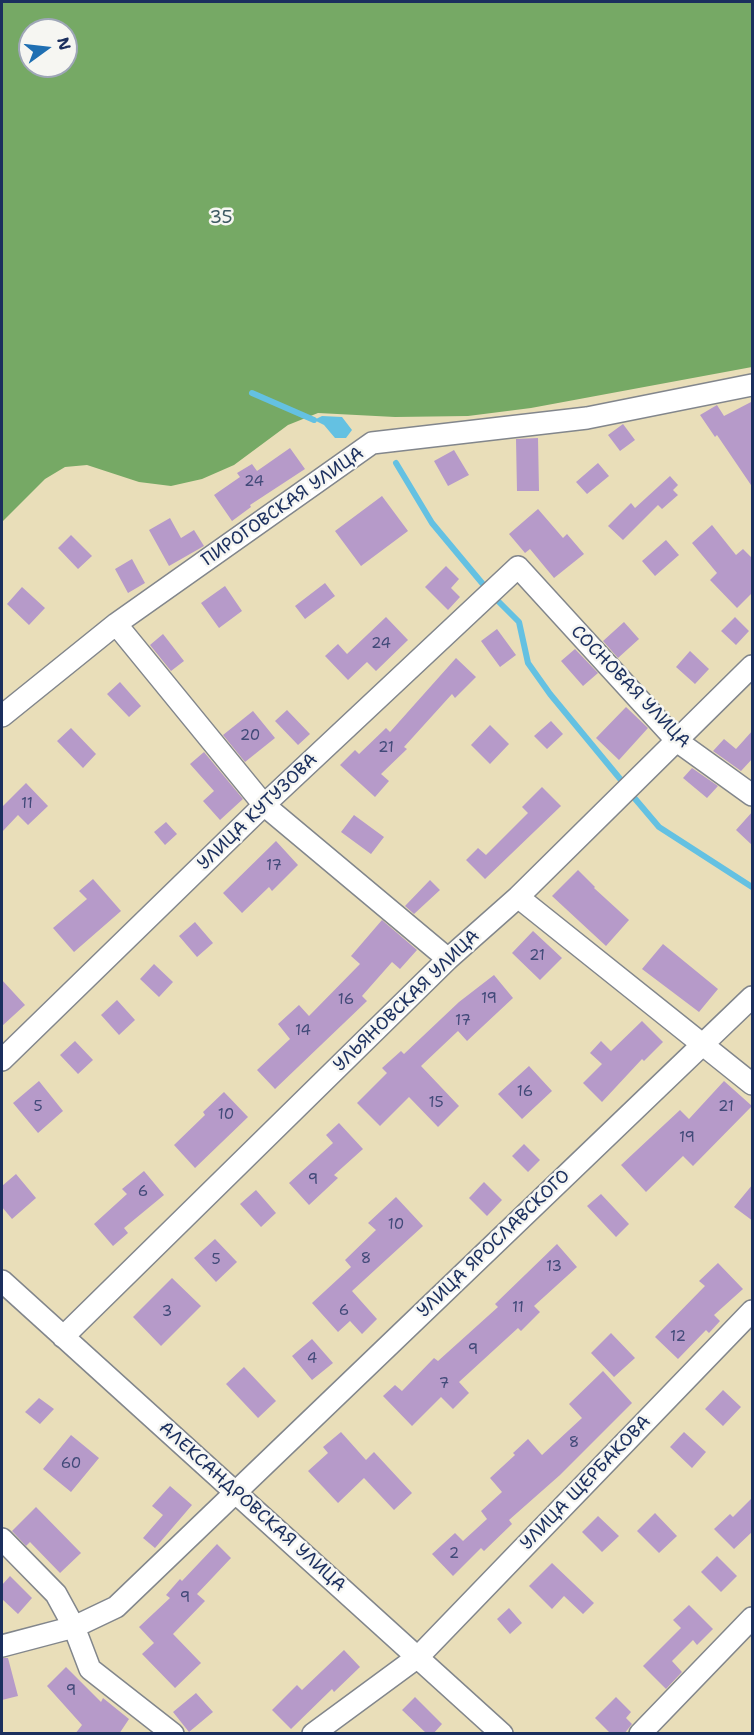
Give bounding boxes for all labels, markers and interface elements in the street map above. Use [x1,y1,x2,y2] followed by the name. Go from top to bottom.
[18,18,78,78] north arrow
[52,35,76,53] text: N
[209,207,233,229] park label: 35
[198,443,368,571] street label: ПИРОГОВСКАЯ УЛИЦА
[244,473,264,491] house number: 24
[566,621,694,753] street label: СОСНОВАЯ УЛИЦА
[371,635,391,653] house number: 24
[240,727,260,745] house number: 20
[378,739,394,757] house number: 21
[194,749,322,875] street label: УЛИЦА КУТУЗОВА
[21,795,33,813] house number: 11
[266,857,282,875] house number: 17
[330,926,484,1076] street label: УЛЬЯНОВСКАЯ УЛИЦА
[529,947,545,965] house number: 21
[481,990,497,1008] house number: 19
[338,991,354,1009] house number: 16
[455,1012,471,1030] house number: 17
[295,1022,311,1040] house number: 14
[517,1083,533,1101] house number: 16
[428,1094,444,1112] house number: 15
[33,1098,43,1116] house number: 5
[718,1098,734,1116] house number: 21
[218,1106,234,1124] house number: 10
[679,1129,695,1147] house number: 19
[413,1165,575,1323] street label: УЛИЦА ЯРОСЛАВСКОГО
[308,1171,318,1189] house number: 9
[138,1183,148,1201] house number: 6
[388,1216,404,1234] house number: 10
[361,1250,371,1268] house number: 8
[211,1251,221,1269] house number: 5
[546,1258,562,1276] house number: 13
[512,1299,524,1317] house number: 11
[339,1302,349,1320] house number: 6
[162,1303,172,1321] house number: 3
[670,1328,686,1346] house number: 12
[468,1341,478,1359] house number: 9
[307,1350,317,1368] house number: 4
[439,1375,449,1393] house number: 7
[516,1411,656,1555] street label: УЛИЦА ЩЕРБАКОВА
[154,1417,350,1597] street label: АЛЕКСАНДРОВСКАЯ УЛИЦА
[569,1434,579,1452] house number: 8
[61,1455,81,1473] house number: 60
[449,1545,459,1563] house number: 2
[180,1589,190,1607] house number: 9
[66,1682,76,1700] house number: 9

